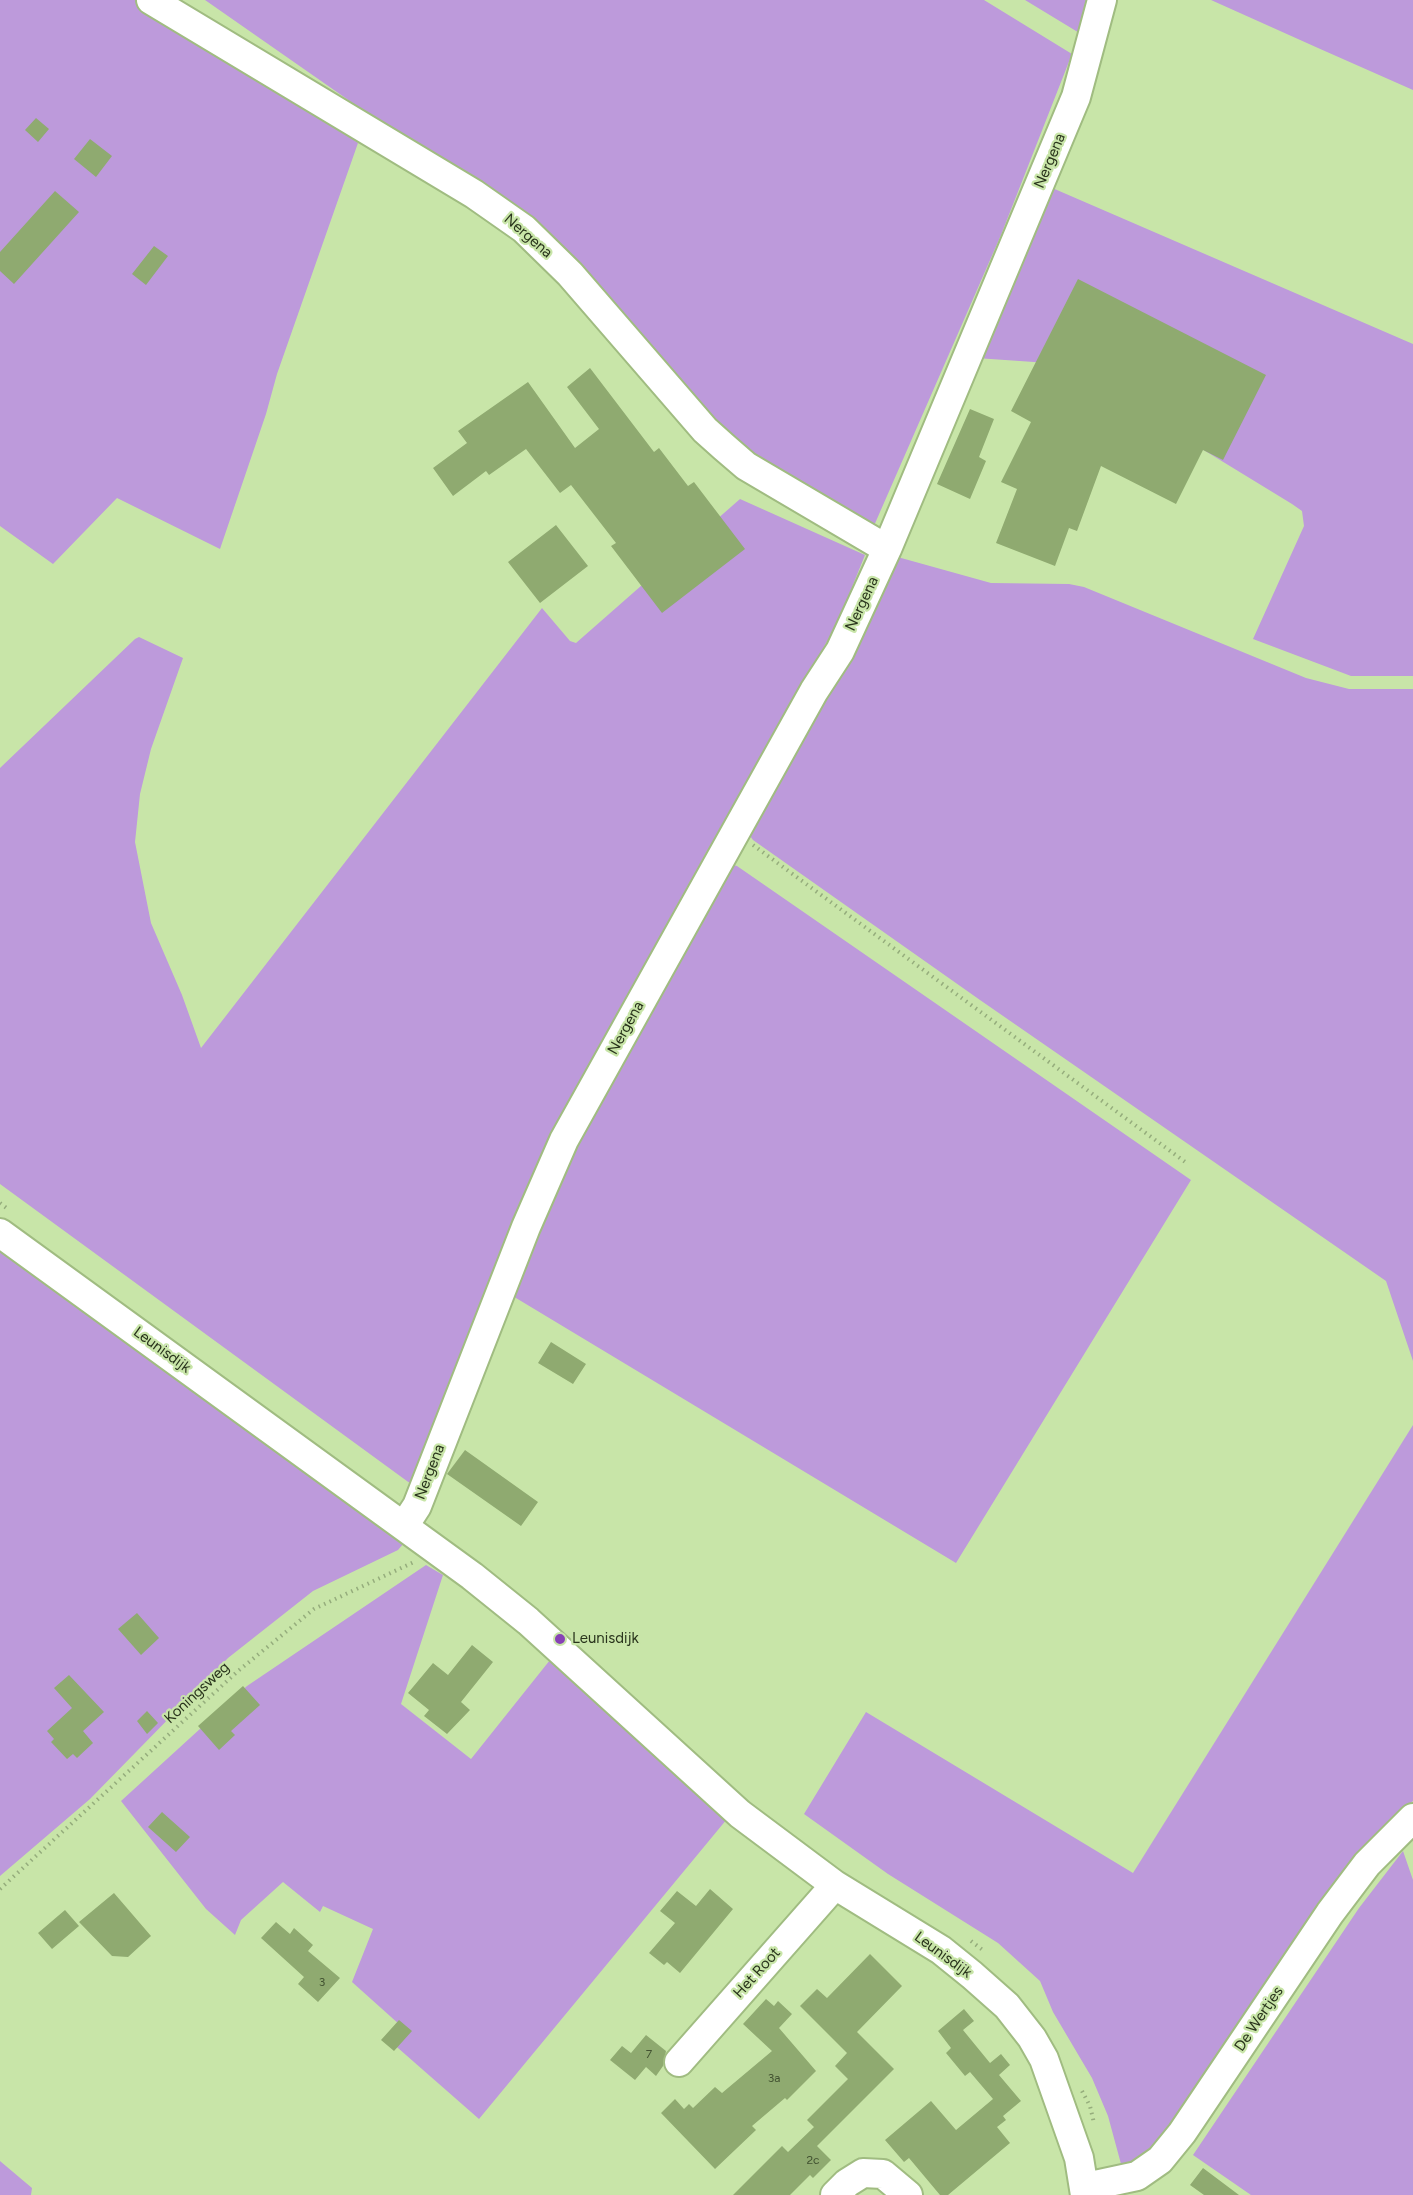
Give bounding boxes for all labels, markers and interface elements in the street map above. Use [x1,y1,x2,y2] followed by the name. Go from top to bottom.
[1030,131,1070,191] street label: Nergena
[500,210,556,262] street label: Nergena
[842,574,882,634] street label: Nergena
[604,998,648,1058] street label: Nergena
[130,1323,194,1377] street label: Leunisdijk
[411,1442,449,1502] street label: Nergena
[572,1630,639,1648] place label: Leunisdijk
[553,1632,567,1646] marker: Leunisdijk
[161,1658,233,1728] street label: Koningsweg
[911,1928,975,1982] street label: Leunisdijk
[730,1944,784,2002] street label: Het Root
[319,1975,325,1989] house number: 3
[1231,1983,1287,2055] street label: De Wertjes
[646,2047,652,2061] house number: 7
[768,2071,780,2085] house number: 3a
[806,2153,820,2167] house number: 2c

